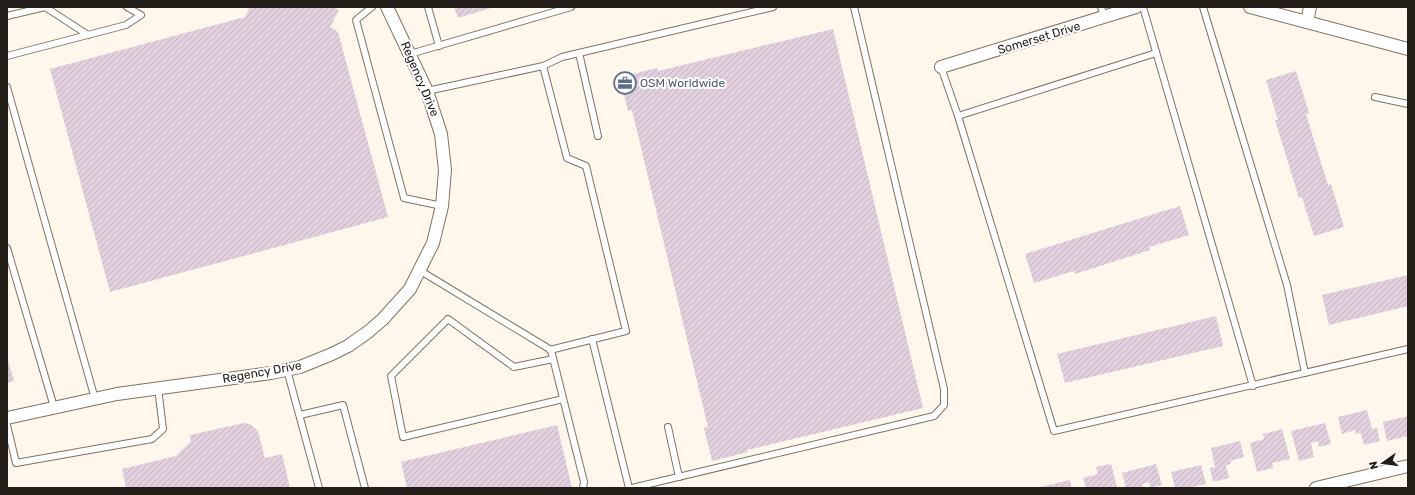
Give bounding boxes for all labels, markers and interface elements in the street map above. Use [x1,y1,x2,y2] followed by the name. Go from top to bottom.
[996,19,1082,57] street label: Somerset Drive
[398,39,442,119] street label: Regency Drive
[612,70,638,96] office icon: OSM Worldwide
[640,76,725,90] place label: OSM Worldwide
[221,358,303,386] street label: Regency Drive
[1363,443,1403,483] north arrow
[1366,460,1381,471] text: N

